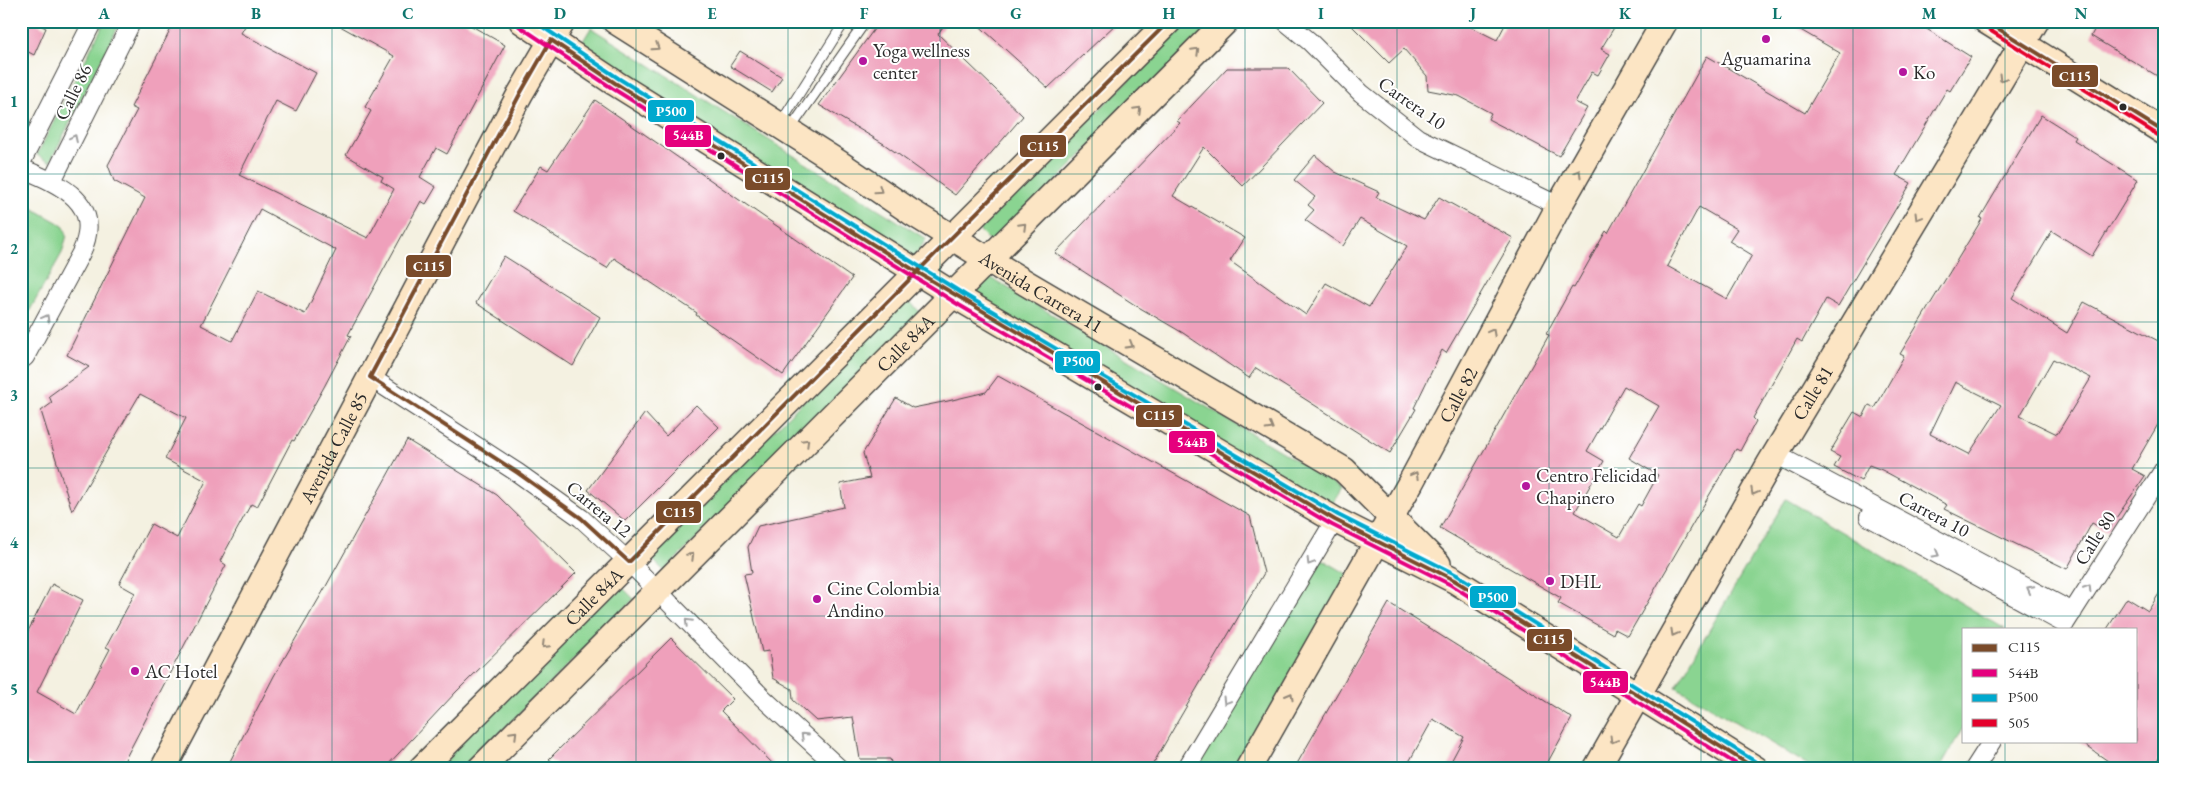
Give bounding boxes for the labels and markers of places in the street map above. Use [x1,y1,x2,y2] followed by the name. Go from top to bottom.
[1760,33,1772,45] marker: Aguamarina
[873,38,970,85] place label: Yoga wellness center
[1720,46,1811,71] place label: Aguamarina
[857,55,869,67] marker: Yoga wellness center
[1913,60,1935,85] place label: Ko
[1897,66,1909,78] marker: Ko
[2118,102,2128,112] unlabelled marker
[716,151,726,161] unlabelled marker
[1093,382,1103,392] unlabelled marker
[1536,463,1658,510] place label: Centro Felicidad Chapinero
[1520,480,1532,492] marker: Centro Felicidad Chapinero
[1560,569,1601,594] place label: DHL
[1544,575,1556,587] marker: DHL
[826,576,940,623] place label: Cine Colombia Andino
[811,593,823,605] marker: Cine Colombia Andino
[144,659,218,684] place label: AC Hotel
[129,665,141,677] marker: AC Hotel

